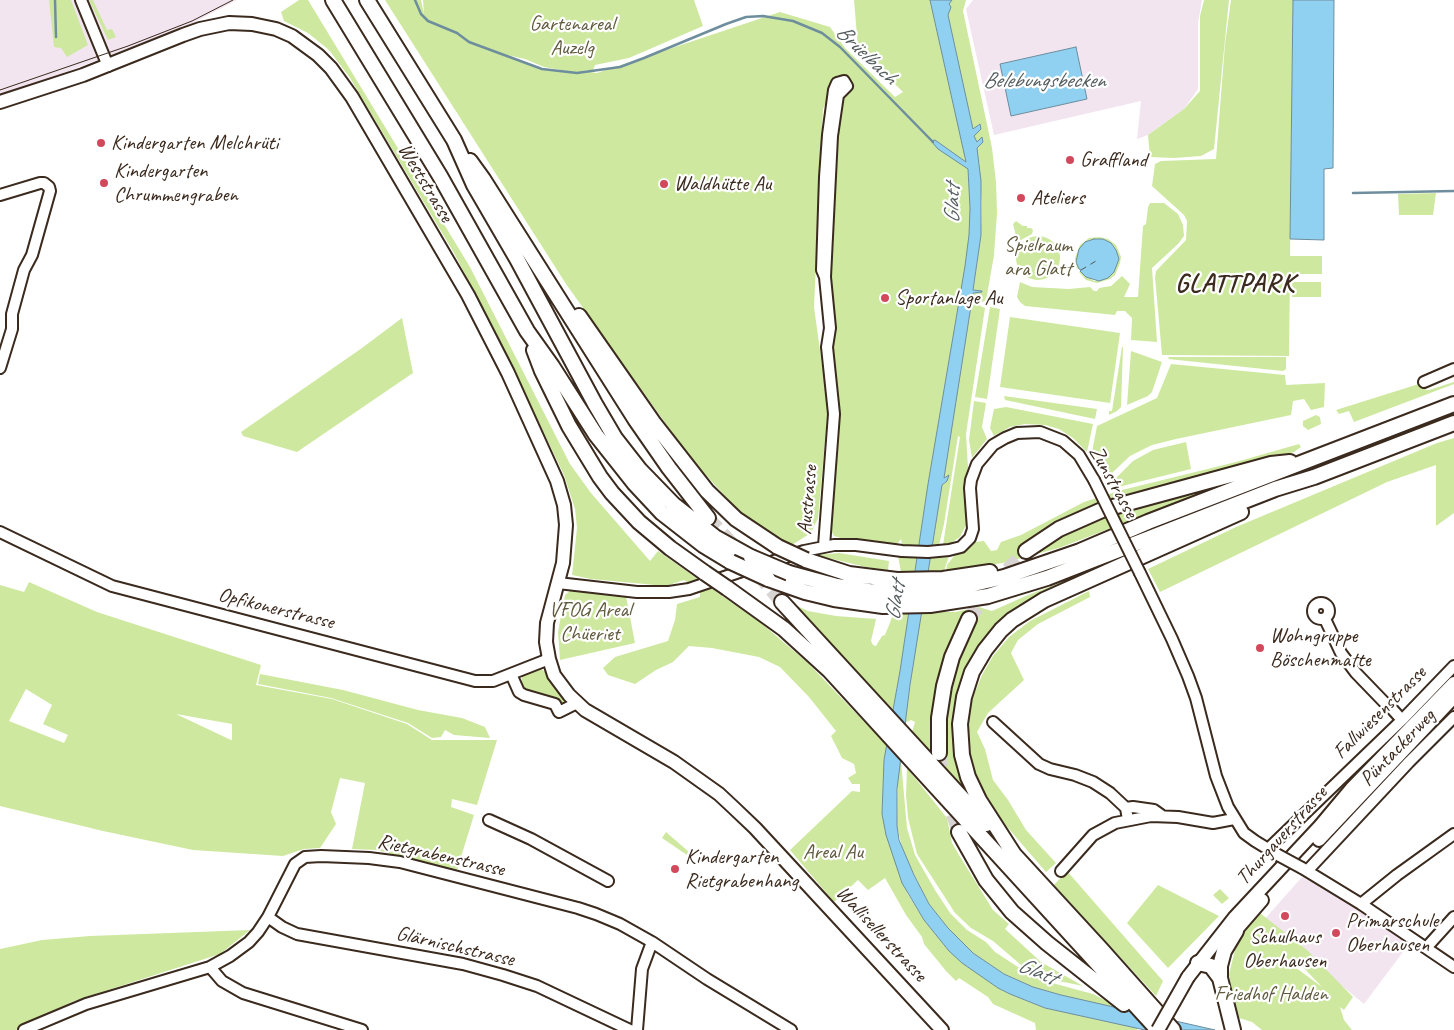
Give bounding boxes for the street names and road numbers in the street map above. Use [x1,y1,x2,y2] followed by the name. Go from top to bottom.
[392,139,458,227] street label: Weststrasse
[1083,441,1143,523] street label: Zunstrasse
[792,464,824,536] street label: Austrasse
[215,582,337,636] street label: Opfikonerstrasse
[1328,661,1432,765] street label: Fallwiesenstrasse
[1355,704,1441,792] street label: Püntackerweg
[1231,781,1333,891] street label: Thurgauerstrasse
[375,829,507,883] street label: Rietgrabenstrasse
[830,881,932,987] street label: Wallisellerstrasse
[394,921,516,973] street label: Glärnischstrasse

